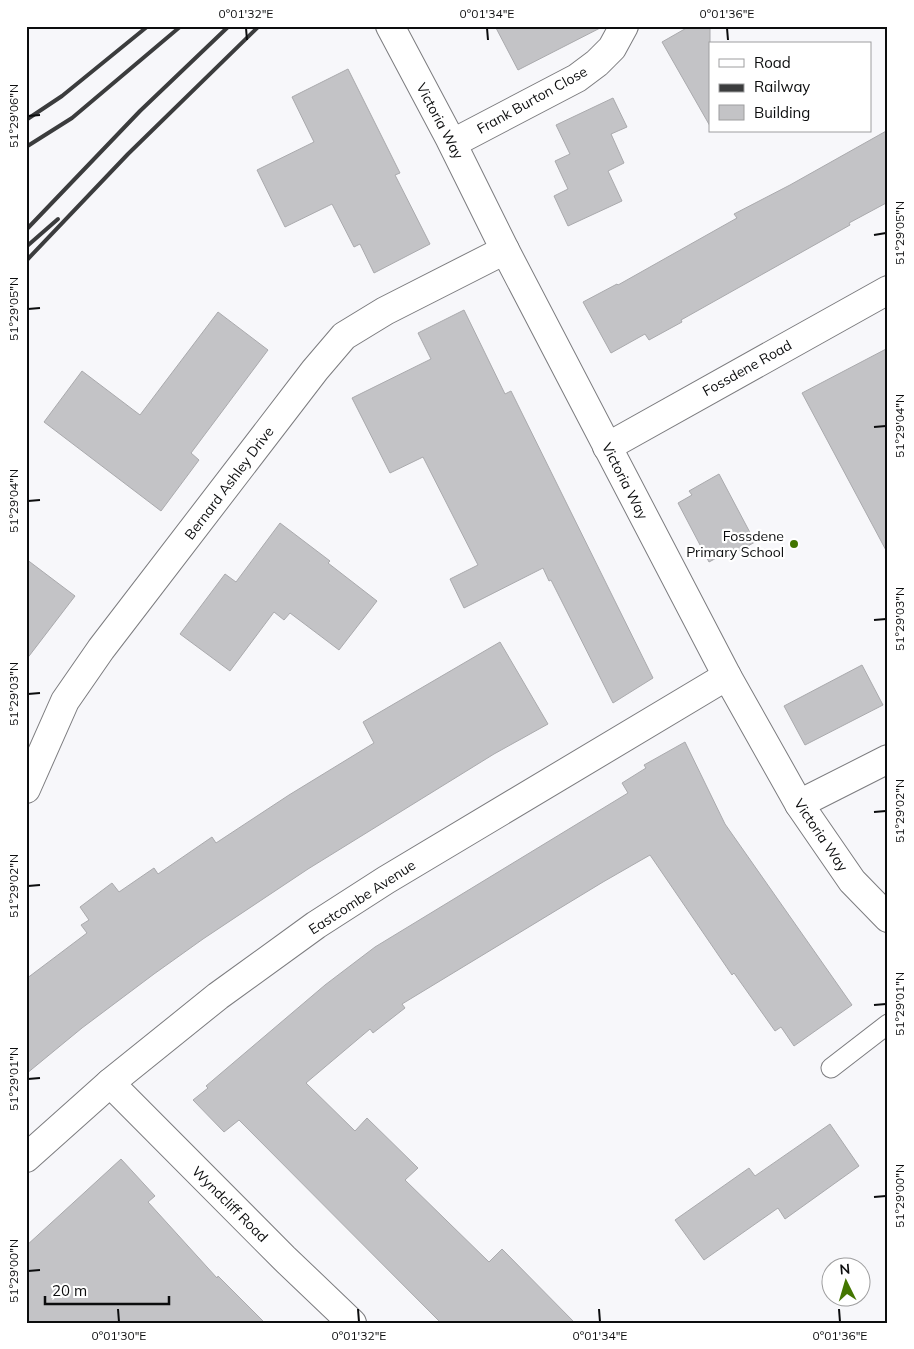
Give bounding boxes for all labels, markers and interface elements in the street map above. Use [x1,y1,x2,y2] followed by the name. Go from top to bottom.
[219,6,273,21] text: 0°01'32"E
[460,6,514,21] text: 0°01'34"E
[700,6,754,21] text: 0°01'36"E
[709,42,872,132] legend
[754,53,791,72] text: Road
[474,62,590,138] street label: Frank Burton Close
[754,77,810,96] text: Railway
[412,80,468,163] street label: Victoria Way
[6,84,21,148] text: 51°29'06"N
[754,103,810,122] text: Building
[892,201,907,265] text: 51°29'05"N
[6,277,21,341] text: 51°29'05"N
[699,336,795,400] street label: Fossdene Road
[892,394,907,458] text: 51°29'04"N
[181,423,277,543] street label: Bernard Ashley Drive
[598,440,652,523] street label: Victoria Way
[6,469,21,533] text: 51°29'04"N
[686,527,784,561] place label: Fossdene Primary School
[788,538,800,550] marker: Fossdene Primary School
[892,587,907,651] text: 51°29'03"N
[6,662,21,726] text: 51°29'03"N
[892,779,907,843] text: 51°29'02"N
[790,795,852,875] street label: Victoria Way
[6,854,21,918] text: 51°29'02"N
[305,856,419,938] street label: Eastcombe Avenue
[892,972,907,1036] text: 51°29'01"N
[6,1047,21,1111] text: 51°29'01"N
[188,1162,272,1246] street label: Wyndcliff Road
[892,1164,907,1228] text: 51°29'00"N
[6,1239,21,1303] text: 51°29'00"N
[822,1256,872,1306] north arrow
[839,1260,851,1278] text: N
[45,1274,169,1306] scale bar
[52,1281,87,1300] text: 20 m
[92,1328,146,1343] text: 0°01'30"E
[332,1328,386,1343] text: 0°01'32"E
[573,1328,627,1343] text: 0°01'34"E
[813,1328,867,1343] text: 0°01'36"E

